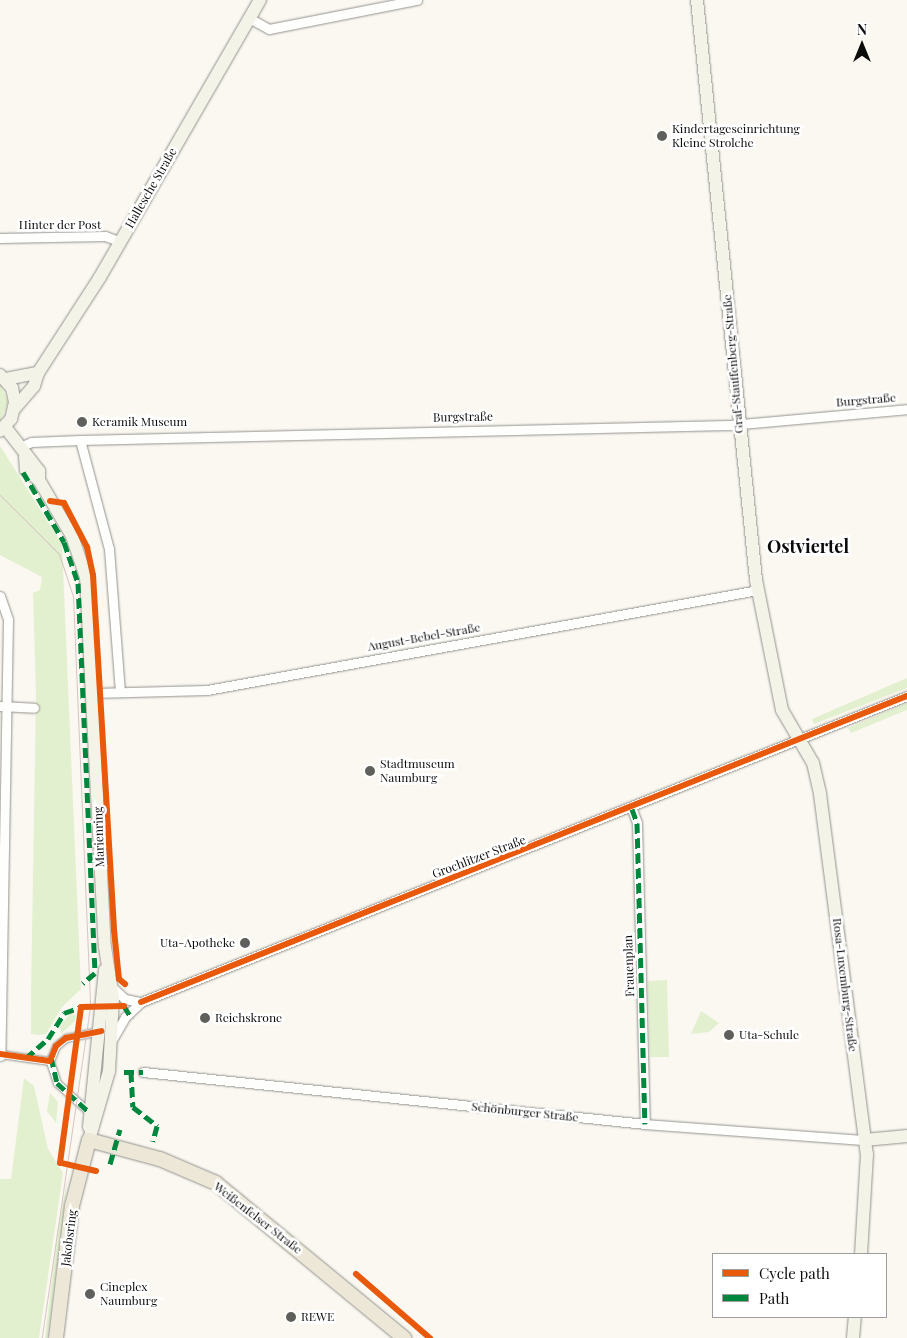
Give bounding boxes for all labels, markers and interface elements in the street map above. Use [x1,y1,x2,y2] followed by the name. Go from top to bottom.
[837,20,887,70] north arrow
[857,20,867,39] text: N
[672,122,800,150] place label: Kindertageseinrichtung Kleine Strolche
[656,130,668,142] marker: Kindertageseinrichtung Kleine Strolche
[122,145,180,231] street label: Hallesche Straße
[19,218,101,232] street label: Hinter der Post
[720,294,746,434] street label: Graf-Stauffenberg-Straße
[835,390,897,410] street label: Burgstraße
[433,409,493,425] street label: Burgstraße
[92,415,187,429] place label: Keramik Museum
[76,416,88,428] marker: Keramik Museum
[767,535,849,557] district label: Ostviertel
[367,620,481,654] street label: August-Bebel-Straße
[380,757,455,785] place label: Stadtmuseum Naumburg
[364,765,376,777] marker: Stadtmuseum Naumburg
[91,806,107,868] street label: Marienring
[430,832,528,882] street label: Grochlitzer Straße
[830,917,860,1053] street label: Rosa-Luxemburg-Straße
[621,935,637,997] street label: Frauenplan
[160,936,235,950] place label: Uta-Apotheke
[239,937,251,949] marker: Uta-Apotheke
[215,1011,282,1025] place label: Reichskrone
[199,1012,211,1024] marker: Reichskrone
[739,1028,799,1042] place label: Uta-Schule
[723,1029,735,1041] marker: Uta-Schule
[471,1099,579,1125] street label: Schönburger Straße
[211,1179,305,1257] street label: Weißenfelser Straße
[58,1209,80,1267] street label: Jakobsring
[712,1253,887,1318] legend
[759,1263,830,1283] text: Cycle path
[100,1280,157,1308] place label: Cineplex Naumburg
[84,1288,96,1300] marker: Cineplex Naumburg
[759,1288,789,1308] text: Path
[301,1310,334,1324] place label: REWE
[285,1311,297,1323] marker: REWE

